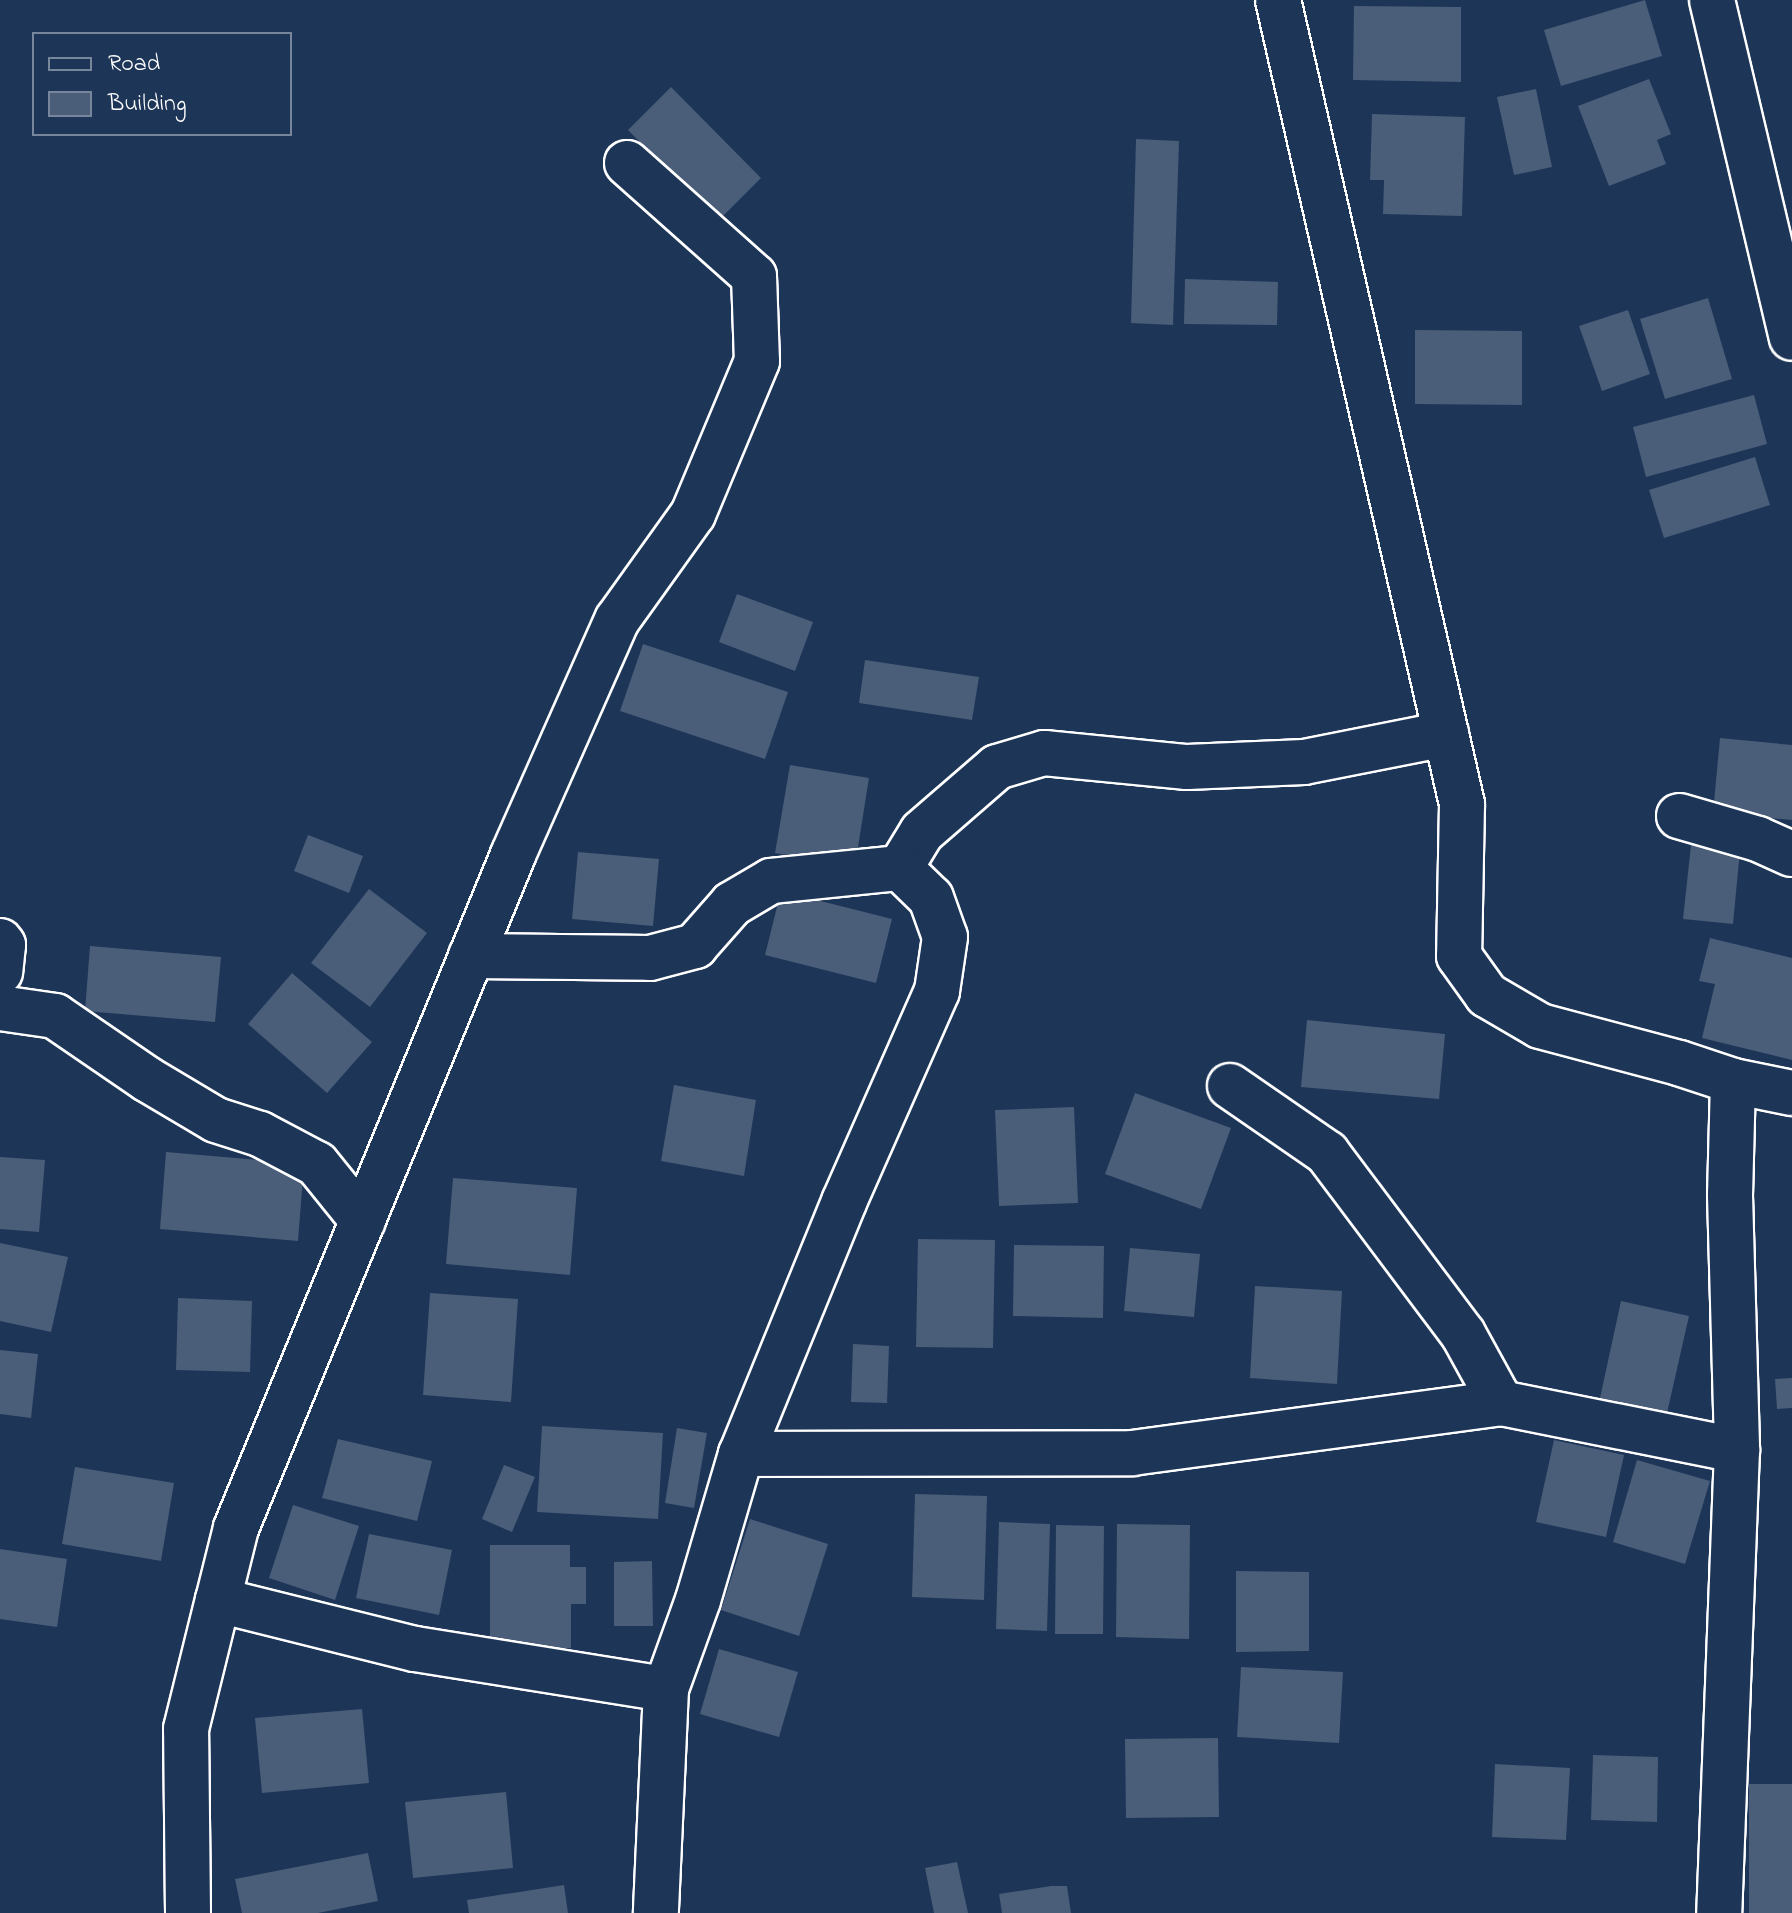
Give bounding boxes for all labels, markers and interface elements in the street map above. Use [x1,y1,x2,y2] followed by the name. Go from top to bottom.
[32,32,292,136] legend
[108,47,160,82] text: Road
[108,87,187,122] text: Building

